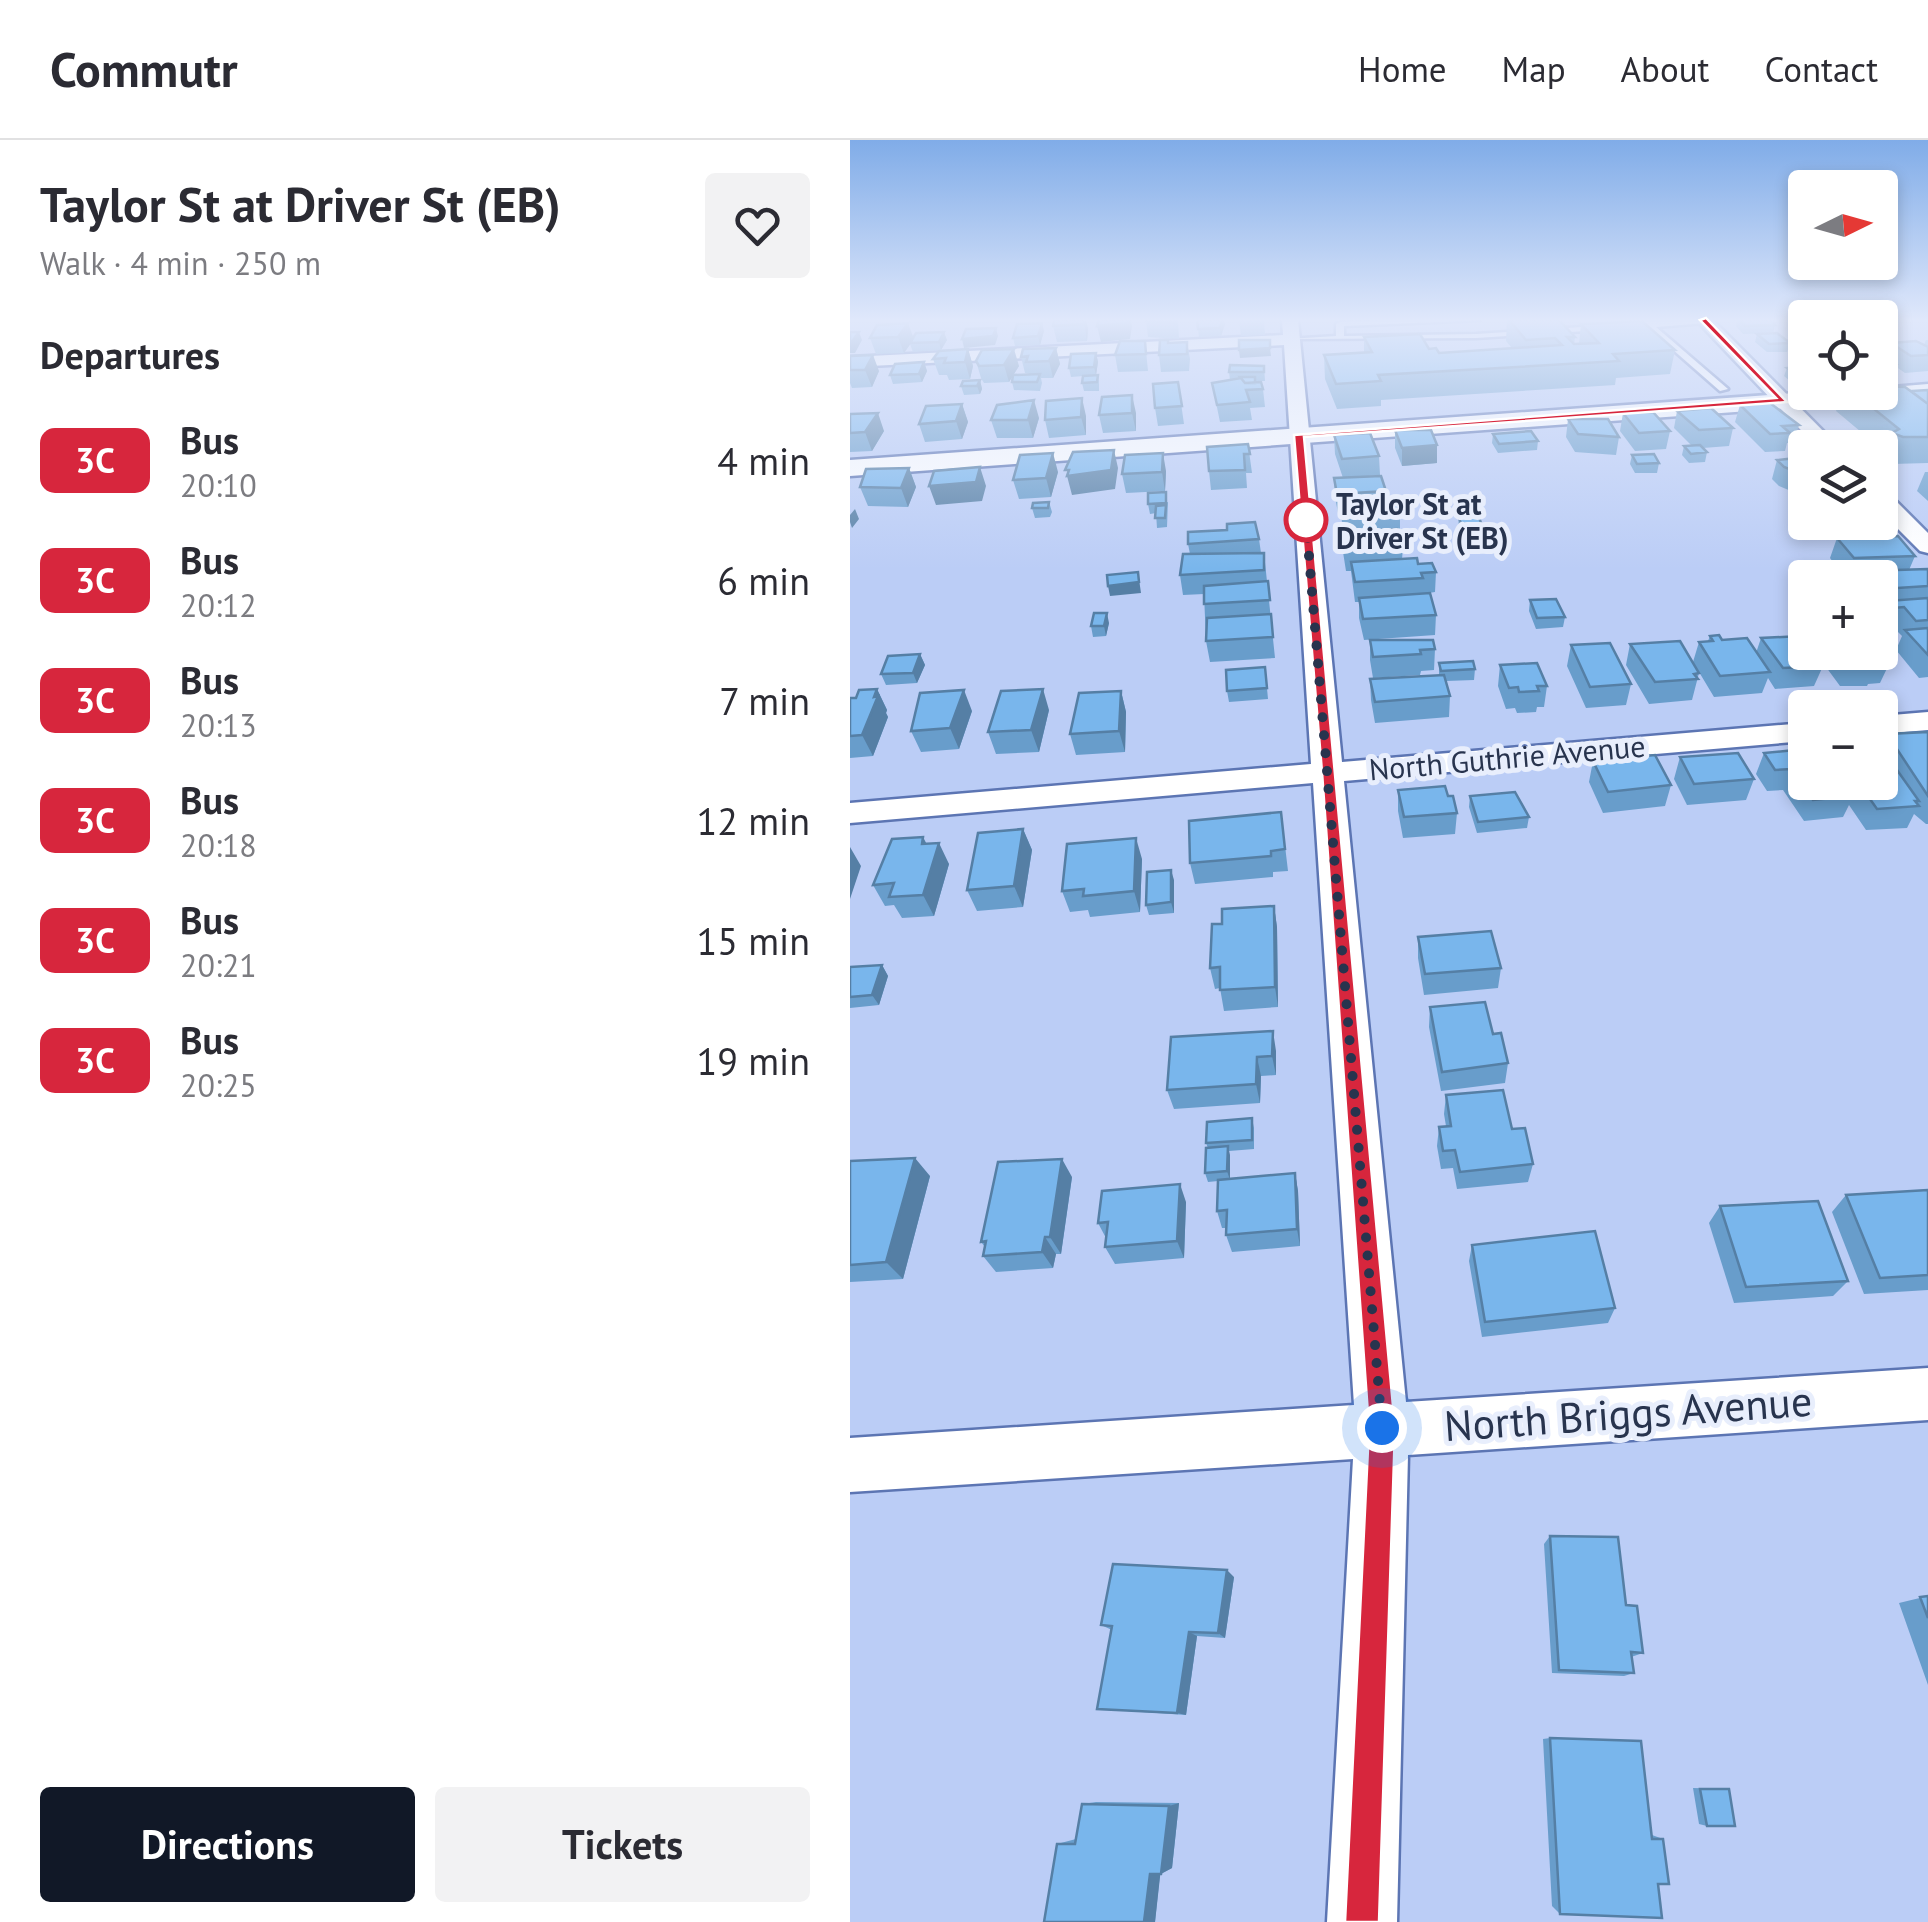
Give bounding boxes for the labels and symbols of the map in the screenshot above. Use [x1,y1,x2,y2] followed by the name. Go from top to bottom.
[1788,170,1898,280] north arrow
[1336,484,1508,557] place label: Taylor St at Driver St (EB)
[1285,499,1327,541] marker: Taylor St at Driver St (EB)
[1367,725,1647,789] street label: North Guthrie Avenue
[1442,1373,1814,1453] street label: North Briggs Avenue
[1357,1403,1407,1453] your location

